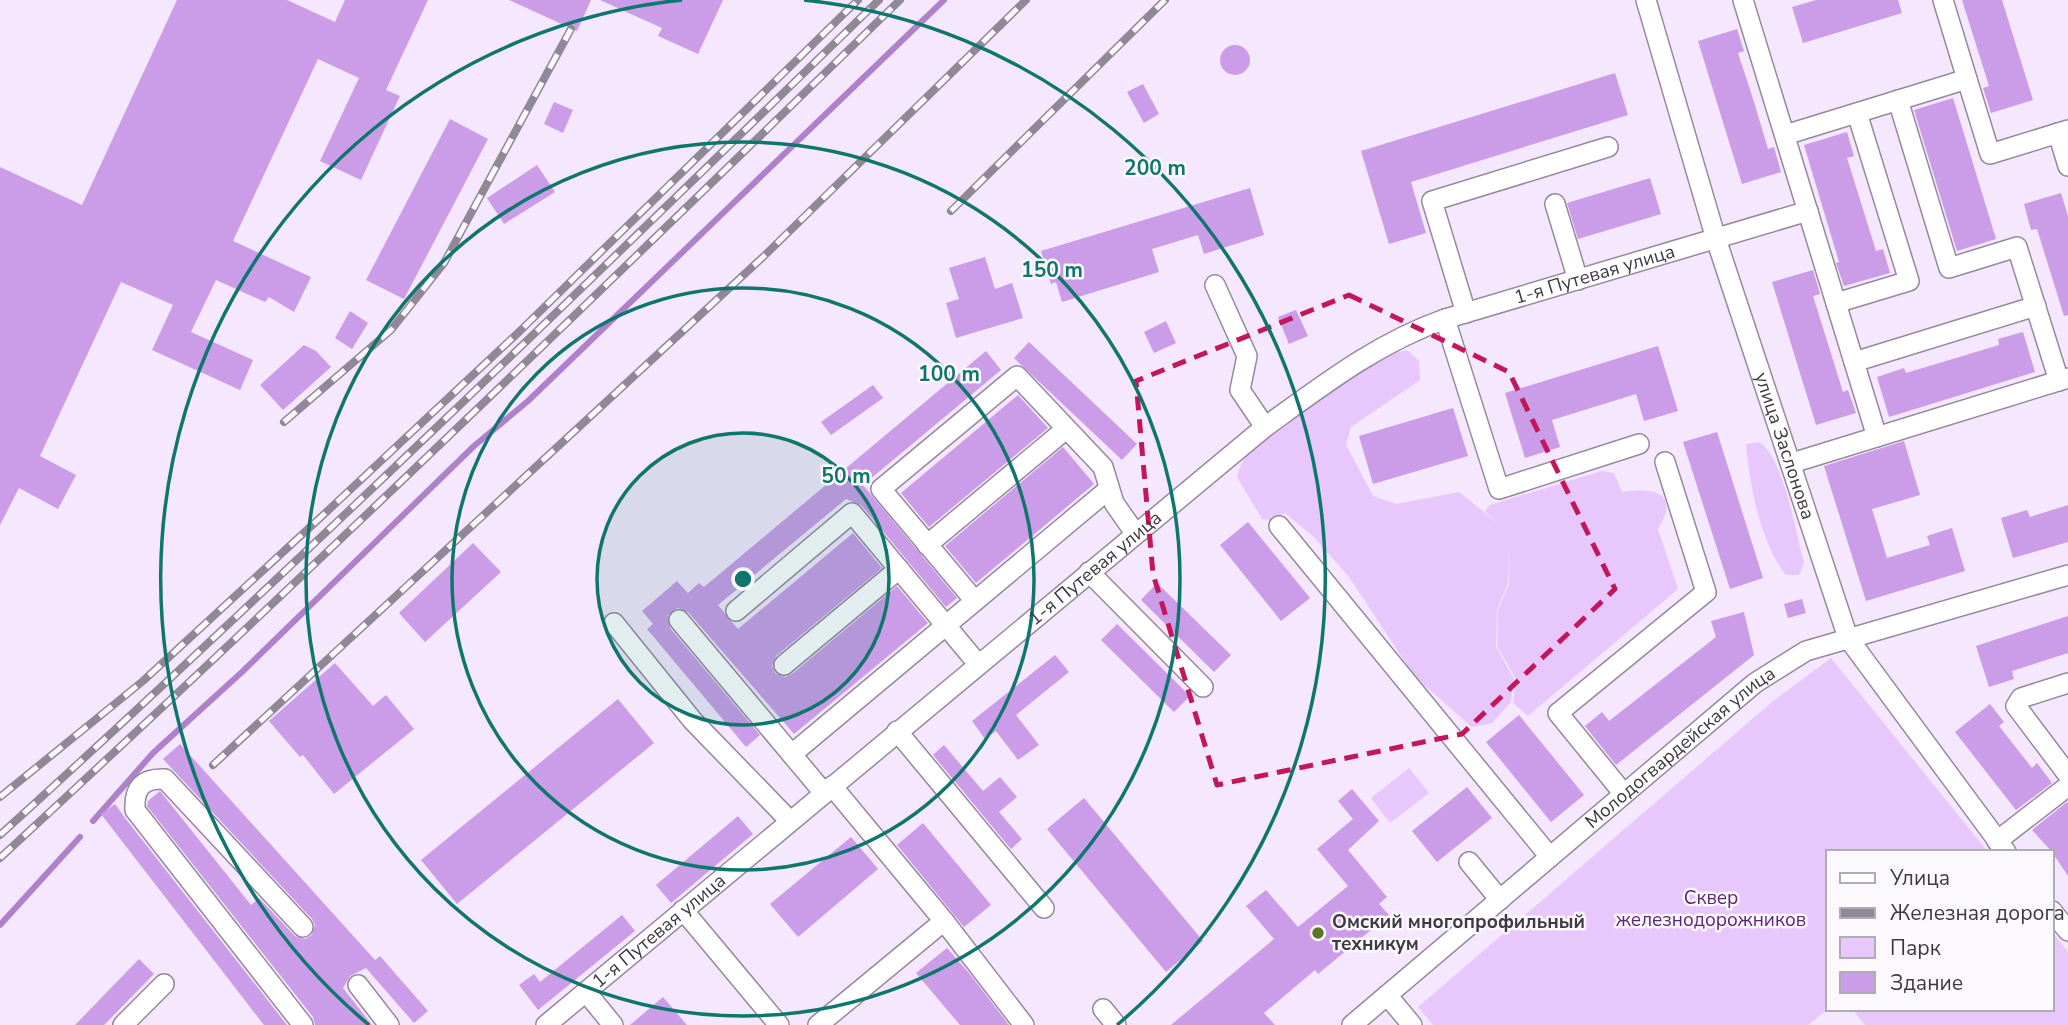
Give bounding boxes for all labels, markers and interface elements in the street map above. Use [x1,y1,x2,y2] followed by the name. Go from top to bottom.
[1124,154,1186,182] text: 200 m
[1511,238,1678,311] street label: 1-я Путевая улица
[1021,256,1083,284] text: 150 m
[918,360,980,388] text: 100 m
[1748,369,1821,523] street label: улица Заслонова
[821,462,871,490] text: 50 m
[1023,505,1167,632] street label: 1-я Путевая улица
[731,567,755,591] centre of rings
[1580,660,1780,835] street label: Молодогвардейская улица
[1826,850,2054,1011] legend
[1889,864,1950,892] text: Улица
[587,868,731,994] street label: 1-я Путевая улица
[1616,885,1806,933] park label: Сквер железнодорожников
[1890,899,2065,927] text: Железная дорога
[1332,909,1585,957] place label: Омский многопрофильный техникум
[1310,925,1326,941] marker: Омский многопрофильный техникум
[1890,934,1942,962] text: Парк
[1890,969,1963,997] text: Здание

